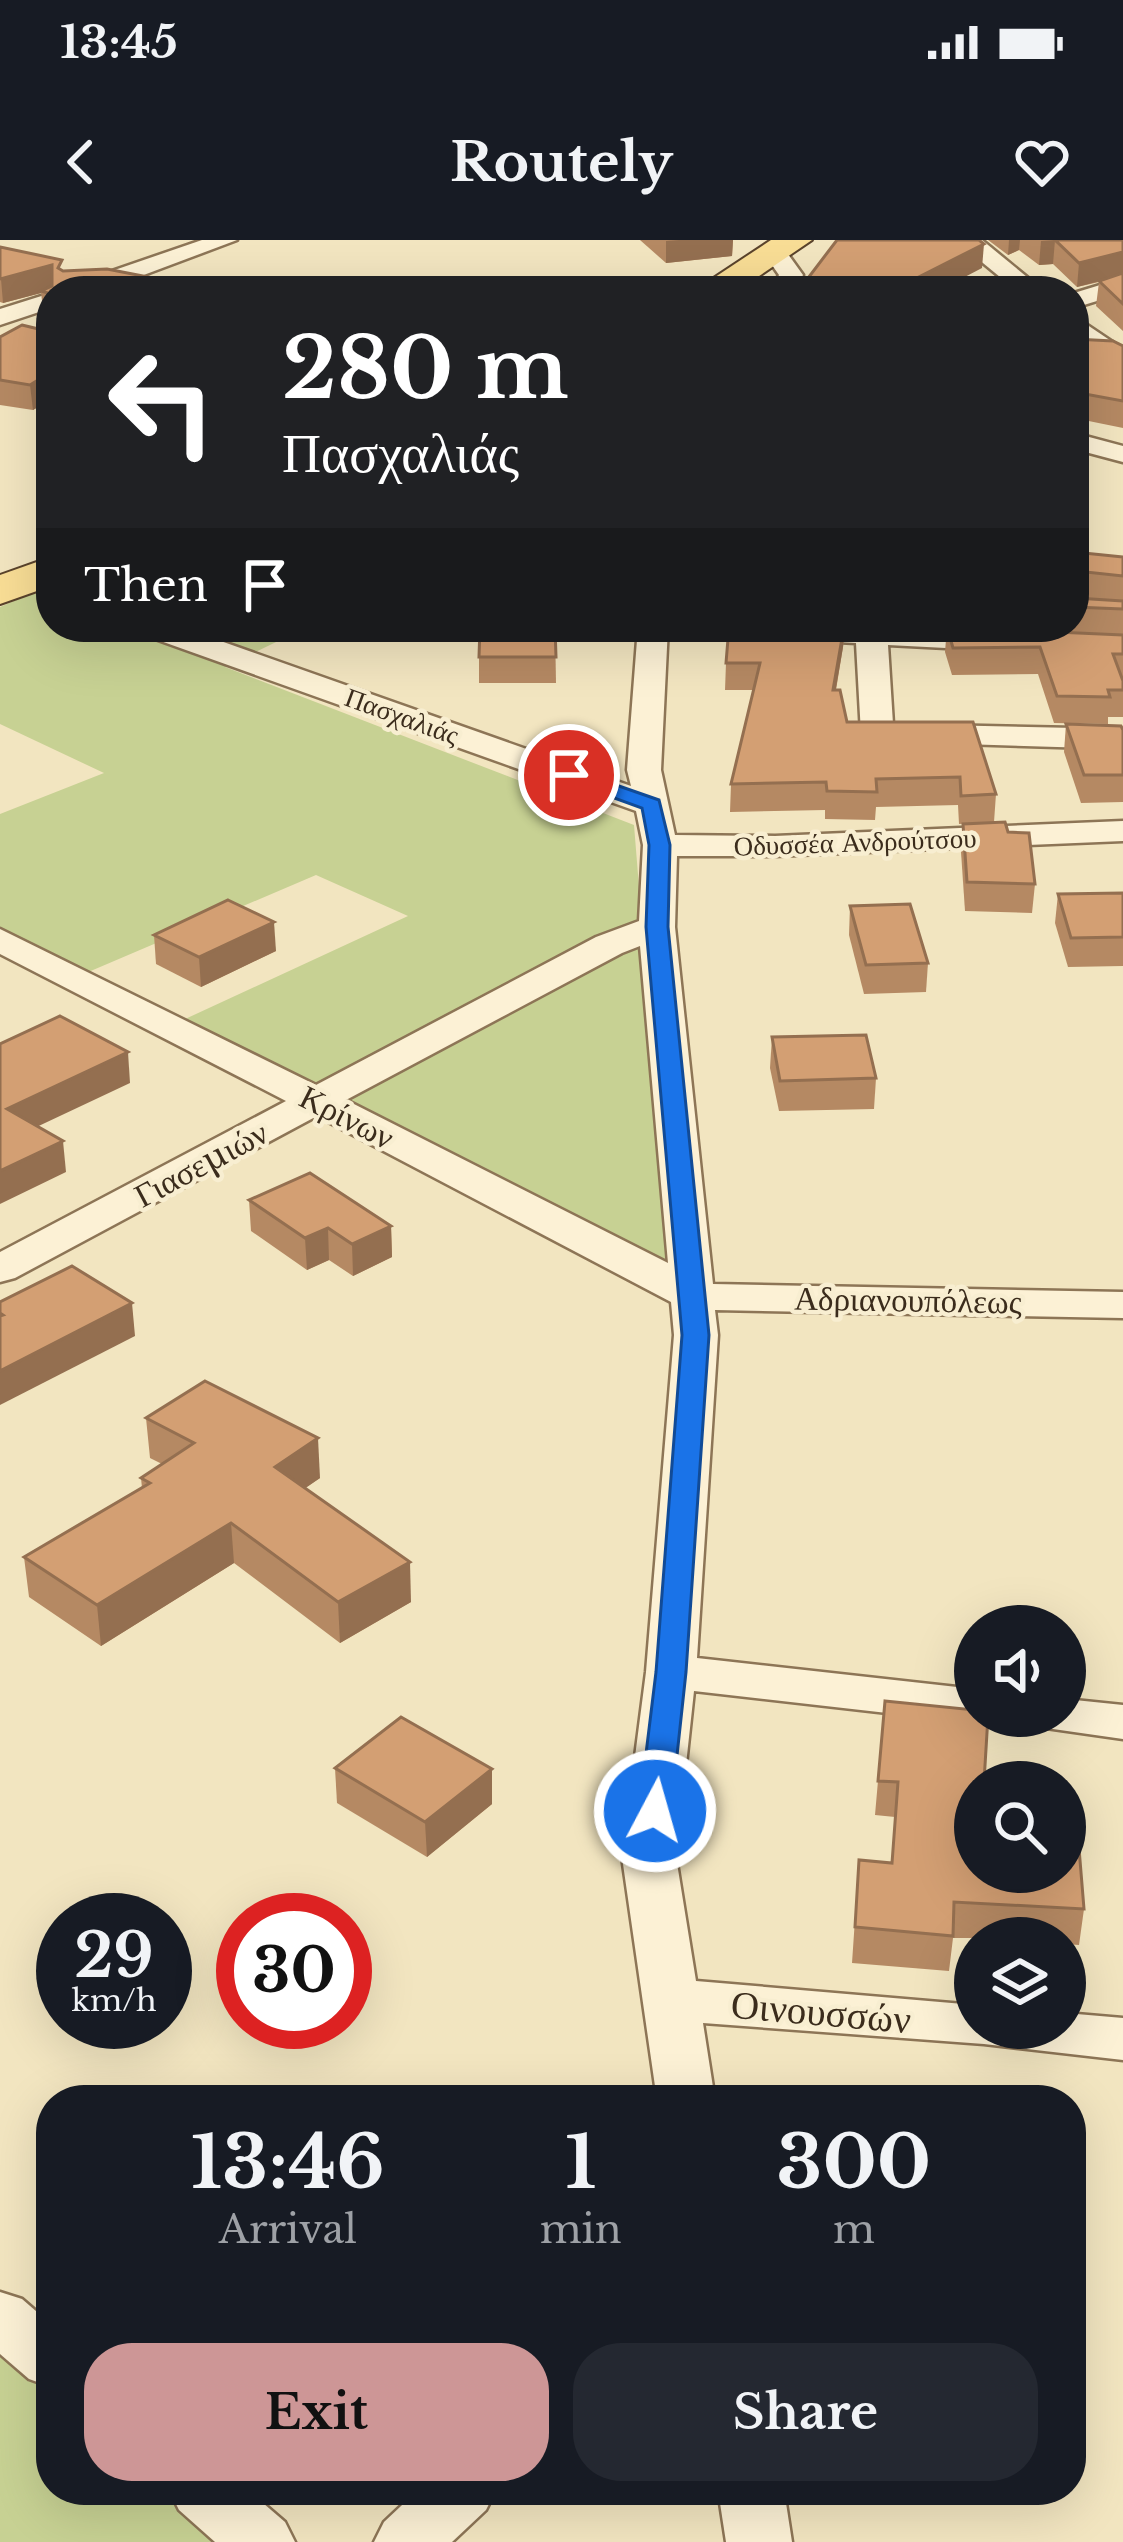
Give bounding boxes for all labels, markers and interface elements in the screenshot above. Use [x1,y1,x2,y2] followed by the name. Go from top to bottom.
[60,14,178,70] text: 13:45
[48,129,114,195] icon: back
[450,129,673,196] text: Routely
[1009,129,1075,195] icon: heart
[282,317,569,421] text: 280 m
[84,324,240,480] icon: left
[282,420,519,487] text: Πασχαλιάς
[232,552,298,618] icon: arrive
[84,557,208,613] text: Then
[341,680,464,752] street label: Πασχαλιάς
[518,724,620,826] pin
[536,742,602,808] icon: arrive
[733,821,977,863] street label: Οδυσσέα Ανδρούτσου
[293,1076,401,1158] street label: Κρίνων
[127,1112,275,1216] street label: Γιασεμιών
[794,1278,1022,1322] street label: Αδριανουπόλεως
[954,1605,1086,2049] map controls
[954,1605,1086,1737] button: sound
[592,1748,718,1874] position arrow
[954,1761,1086,1893] button: search
[216,1893,372,2049] speed limit sign: 30
[954,1917,1086,2049] button: layers
[74,1919,154,1993] text: 29
[729,1980,913,2044] street label: Οινουσσών
[71,1982,157,2019] text: km/h
[191,2118,385,2207] text: 13:46
[565,2118,596,2207] text: 1
[777,2118,931,2207] text: 300
[219,2205,357,2254] text: Arrival
[540,2205,622,2254] text: min
[833,2205,875,2254] text: m
[84,2343,549,2481] button: Exit
[573,2343,1038,2481] button: Share

